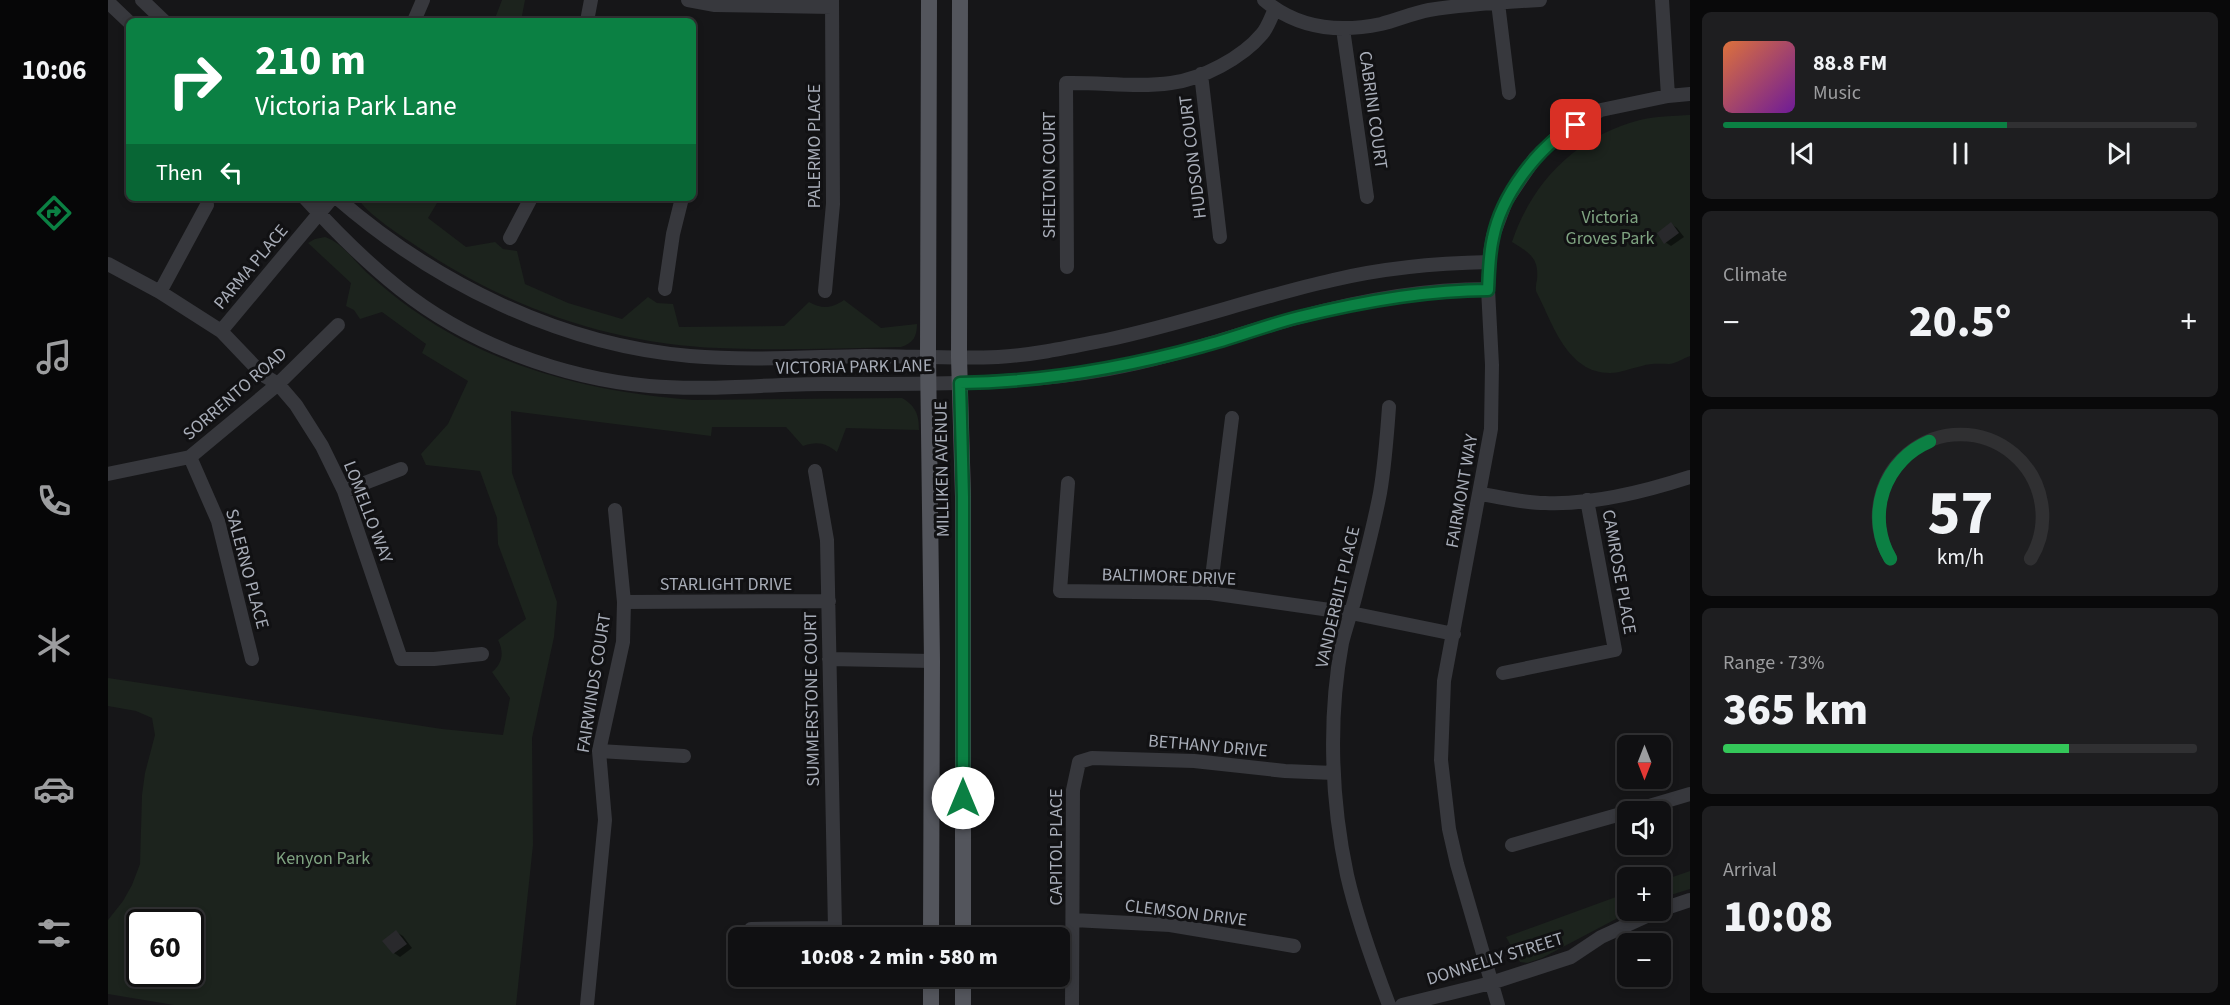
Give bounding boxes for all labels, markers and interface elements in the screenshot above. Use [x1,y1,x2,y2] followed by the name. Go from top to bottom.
[255,31,366,91] text: 210 m
[156,42,234,120] icon: right
[1813,47,1887,79] text: 88.8 FM
[1352,50,1394,171] street label: CABRINI COURT
[21,51,87,90] text: 10:06
[1813,79,1861,107] text: Music
[802,84,827,208] street label: PALERMO PLACE
[255,87,457,126] text: Victoria Park Lane
[1173,93,1213,220] street label: HUDSON COURT
[1550,99,1601,150] pin
[1559,108,1592,141] icon: arrive
[1037,111,1062,238] street label: SHELTON COURT
[1786,137,1819,170] icon: previous
[1944,137,1977,170] icon: pause
[2102,137,2135,170] icon: next
[215,156,248,189] icon: left
[156,157,203,189] text: Then
[33,192,75,234] icon: directions
[1566,205,1655,251] park label: Victoria Groves Park
[208,219,294,315] street label: PARMA PLACE
[1723,261,1787,289] text: Climate
[1909,290,2011,354] text: 20.5°
[1723,299,1739,346] text: −
[2181,299,2197,346] text: +
[33,336,75,378] icon: music
[177,342,293,446] street label: SORRENTO ROAD
[775,353,933,381] street label: VICTORIA PARK LANE
[928,401,956,537] street label: MILLIKEN AVENUE
[1440,432,1484,550] street label: FAIRMONT WAY
[337,457,399,567] street label: LOMELLO WAY
[1927,470,1993,559] text: 57
[33,480,75,522] icon: phone
[219,506,275,632] street label: SALERNO PLACE
[1596,508,1642,636] street label: CAMROSE PLACE
[1310,524,1366,670] street label: VANDERBILT PLACE
[1936,543,1984,574] text: km/h
[1101,562,1237,592] street label: BALTIMORE DRIVE
[660,572,792,597] street label: STARLIGHT DRIVE
[571,611,617,755] street label: FAIRWINDS COURT
[798,611,826,787] street label: SUMMERSTONE COURT
[33,624,75,666] icon: climate
[1723,649,1824,677] text: Range · 73%
[1723,678,1868,742] text: 365 km
[1147,728,1269,764] street label: BETHANY DRIVE
[1617,735,1671,789] north arrow
[1617,735,1671,987] map controls
[931,766,995,830] position arrow
[33,768,75,810] icon: car
[1044,789,1069,905] street label: CAPITOL PLACE
[1617,801,1671,855] button: sound
[276,846,370,871] park label: Kenyon Park
[1723,856,1777,884] text: Arrival
[1617,867,1671,921] button: +
[1723,885,1833,949] text: 10:08
[1123,893,1249,933] street label: CLEMSON DRIVE
[126,909,204,987] speed limit sign: 60
[33,912,75,954] icon: filters
[1424,926,1567,992] street label: DONNELLY STREET
[1617,933,1671,987] button: −
[800,941,998,973] text: 10:08 · 2 min · 580 m

